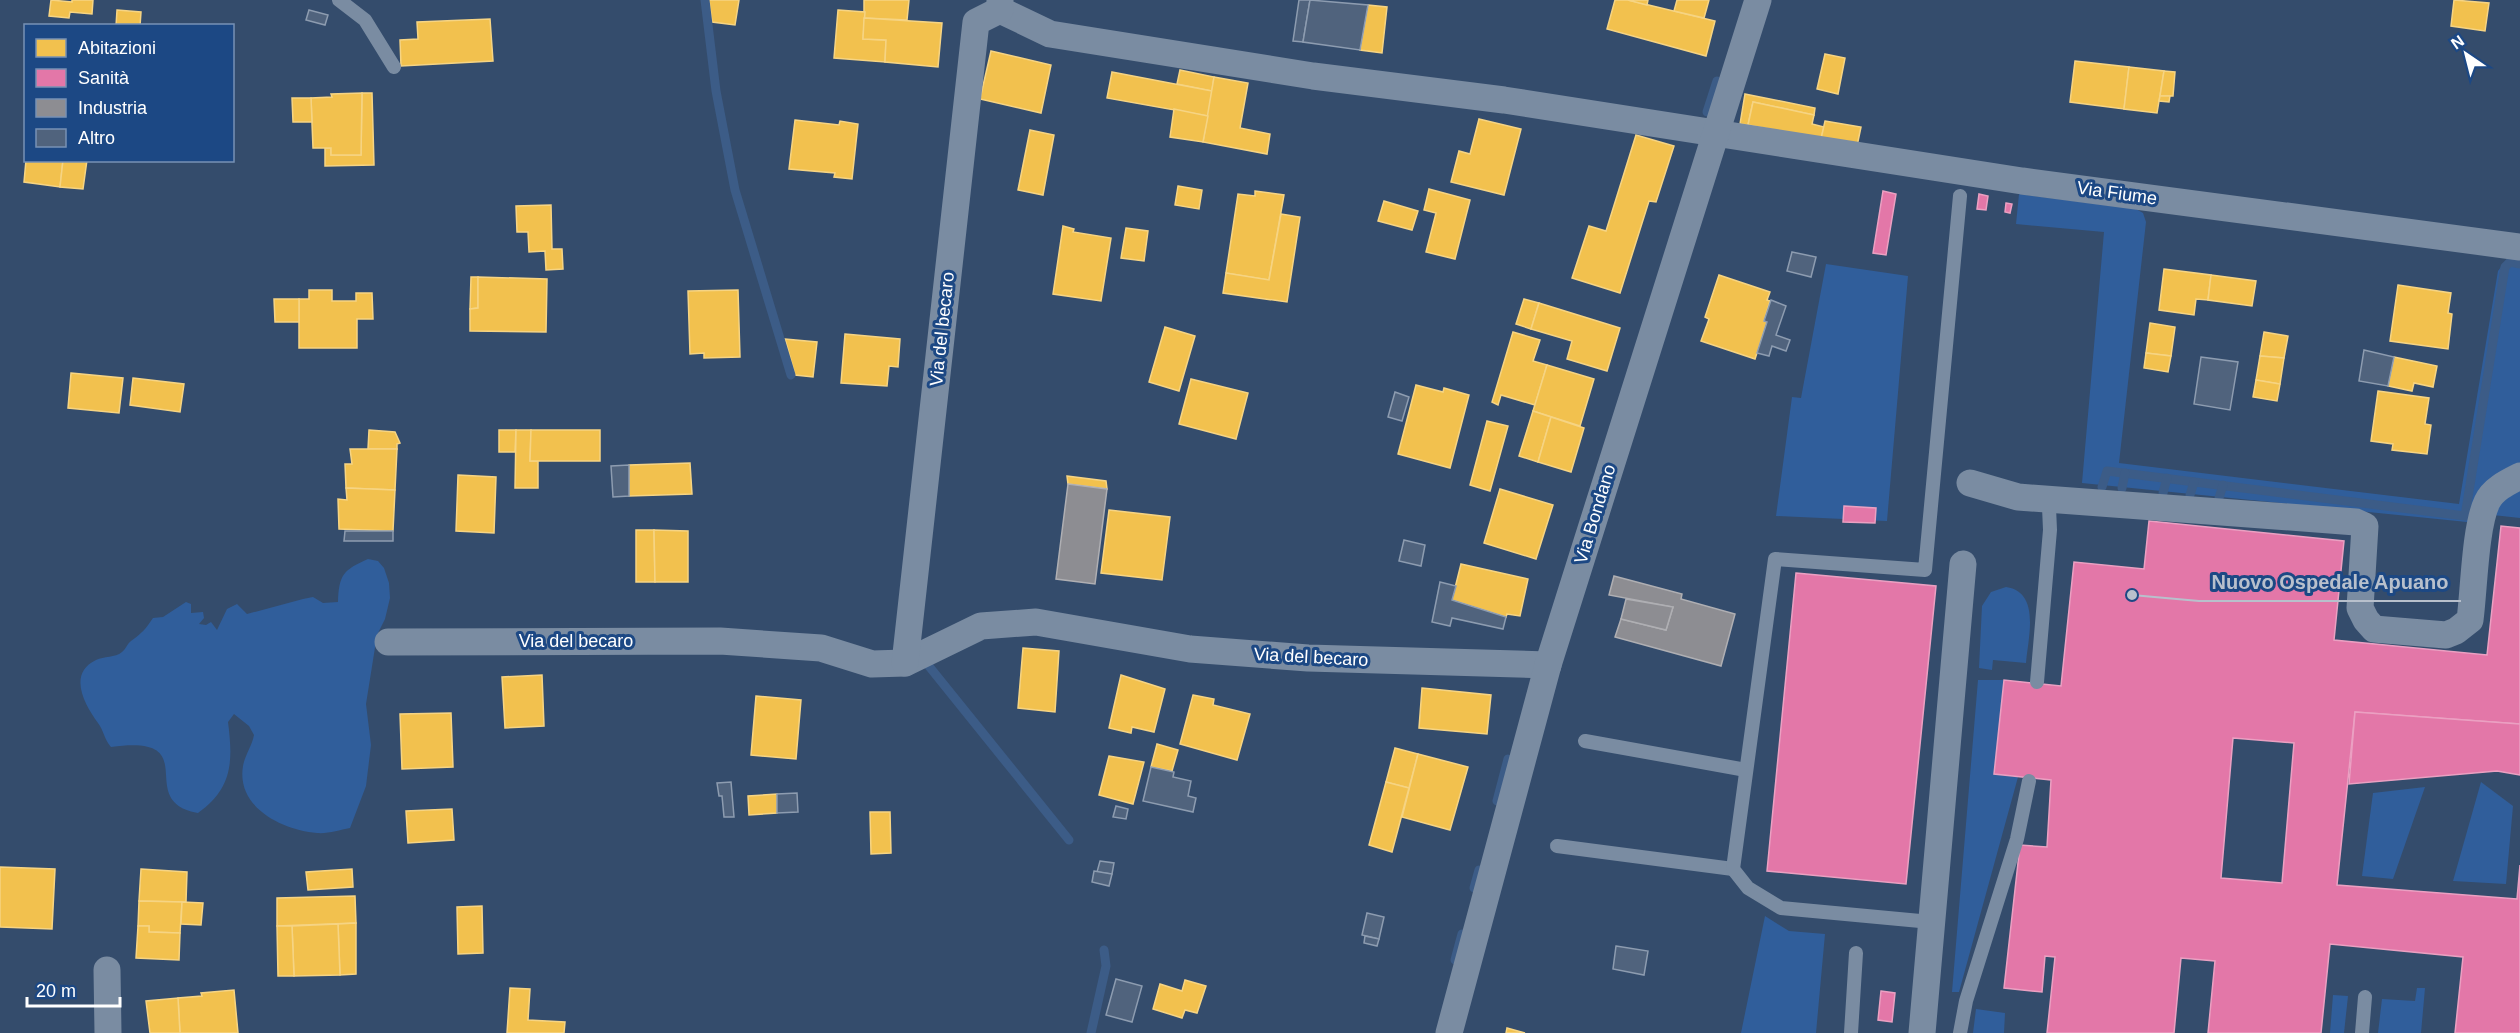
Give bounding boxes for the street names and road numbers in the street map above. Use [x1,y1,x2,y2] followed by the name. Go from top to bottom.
[2076,177,2158,209] street label: Via Fiume
[926,271,958,387] street label: Via del becaro
[1570,462,1620,566] street label: Via Bondano
[519,631,633,651] street label: Via del becaro
[1253,644,1369,670] street label: Via del becaro

